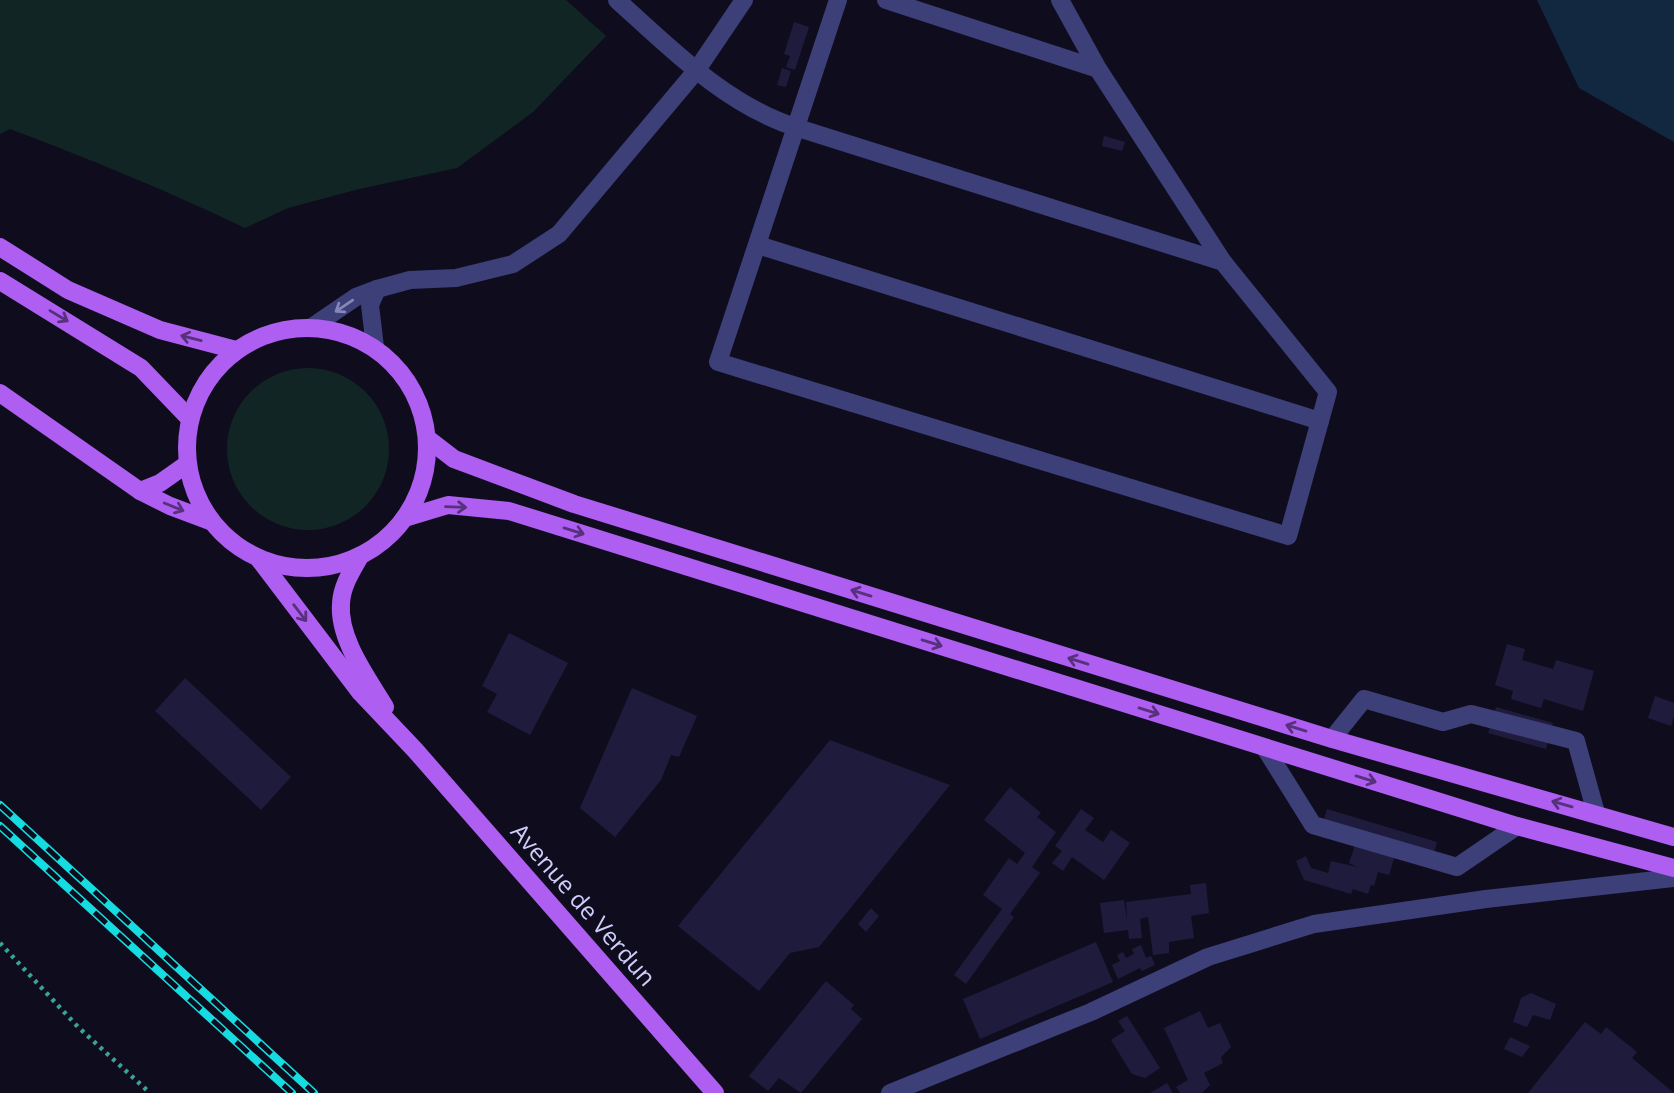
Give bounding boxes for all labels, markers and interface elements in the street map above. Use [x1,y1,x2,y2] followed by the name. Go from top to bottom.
[335,299,354,313] one-way arrow
[48,309,68,323] one-way arrow
[180,331,203,344] one-way arrow
[444,500,467,513] one-way arrow
[163,502,185,515] one-way arrow
[563,526,585,539] one-way arrow
[850,586,872,599] one-way arrow
[293,604,308,622] one-way arrow
[920,638,942,651] one-way arrow
[1068,653,1090,666] one-way arrow
[1137,706,1159,719] one-way arrow
[1285,721,1307,733] one-way arrow
[1355,774,1377,787] one-way arrow
[1551,797,1573,810] one-way arrow
[504,815,664,993] street label: Avenue de Verdun

